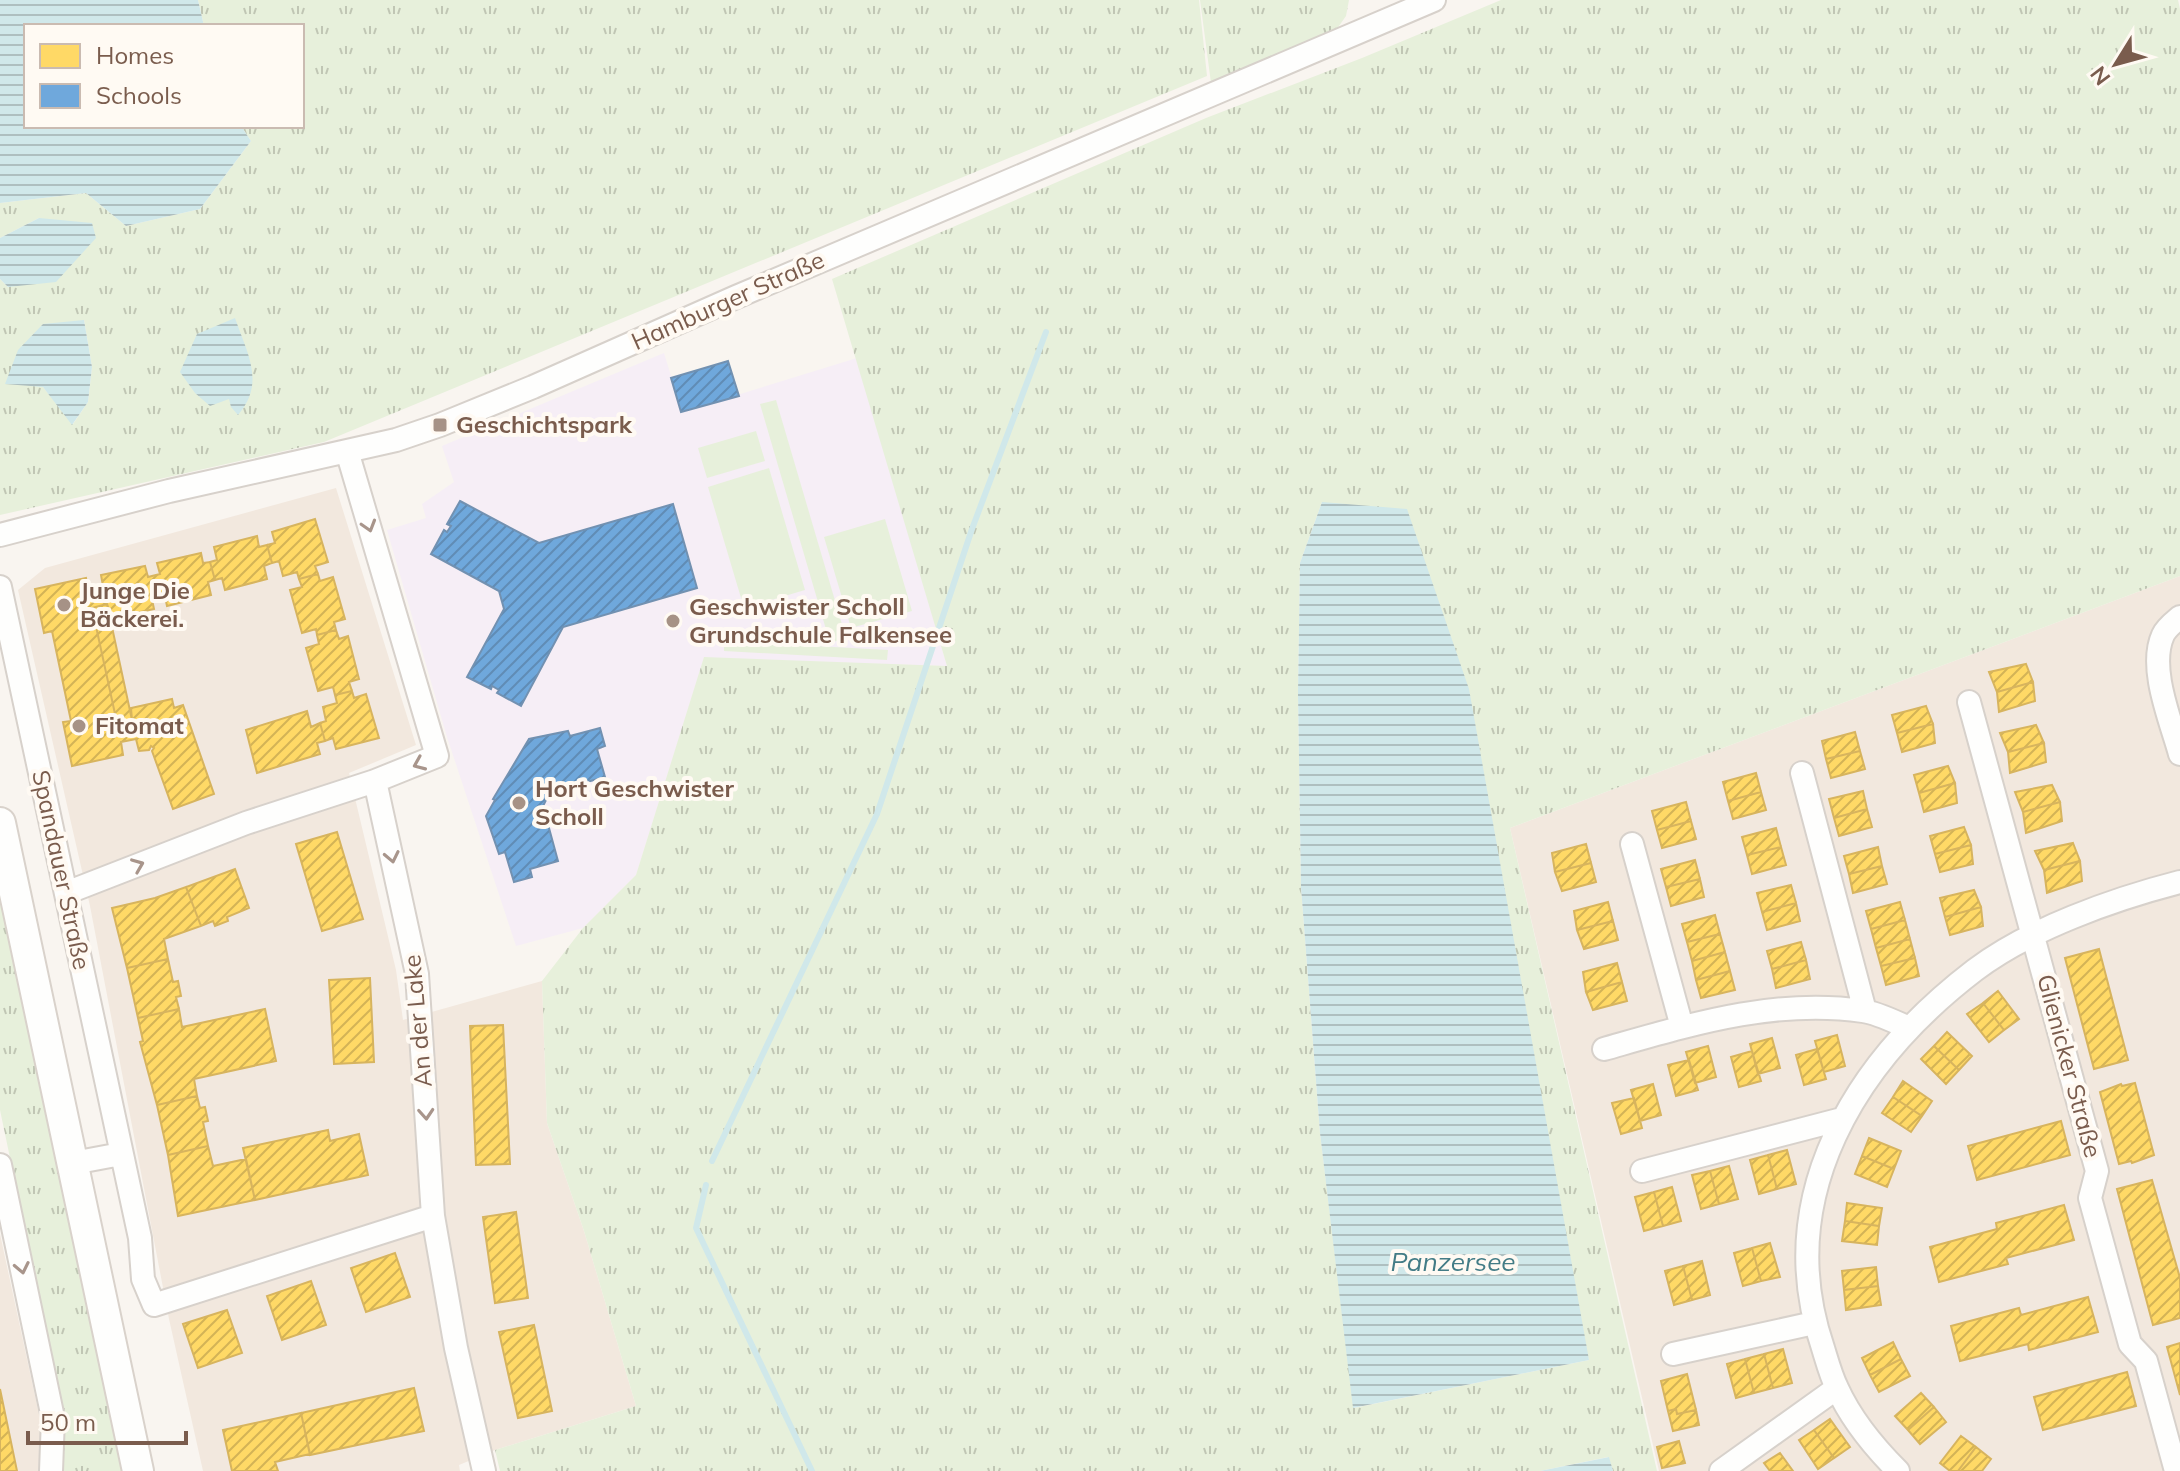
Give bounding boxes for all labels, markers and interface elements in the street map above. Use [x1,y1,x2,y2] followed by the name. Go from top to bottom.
[24,24,304,128] legend
[2076,24,2156,104] north arrow
[96,40,174,70] text: Homes
[2084,61,2116,91] text: N
[96,80,182,110] text: Schools
[627,244,829,356] street label: Hamburger Straße
[456,409,633,439] place label: Geschichtspark
[431,416,449,434] marker: Geschichtspark
[360,519,376,533] one-way arrow
[80,575,190,633] place label: Junge Die Bäckerei.
[689,591,952,649] place label: Geschwister Scholl Grundschule Falkensee
[55,596,73,614] marker: Junge Die Bäckerei.
[664,612,682,630] marker: Geschwister Scholl Grundschule Falkensee
[95,710,184,740] place label: Fitomat
[70,717,88,735] marker: Fitomat
[413,754,427,771] one-way arrow
[26,767,98,972] street label: Spandauer Straße
[535,773,734,831] place label: Hort Geschwister Scholl
[510,794,528,812] marker: Hort Geschwister Scholl
[383,850,400,864] one-way arrow
[130,858,144,875] one-way arrow
[396,954,438,1089] street label: An der Lake
[2031,971,2109,1161] street label: Glienicker Straße
[417,1108,434,1121] one-way arrow
[1390,1245,1516,1278] water label: Panzersee
[13,1261,30,1275] one-way arrow
[28,1395,186,1445] scale bar
[40,1407,96,1437] text: 50 m

